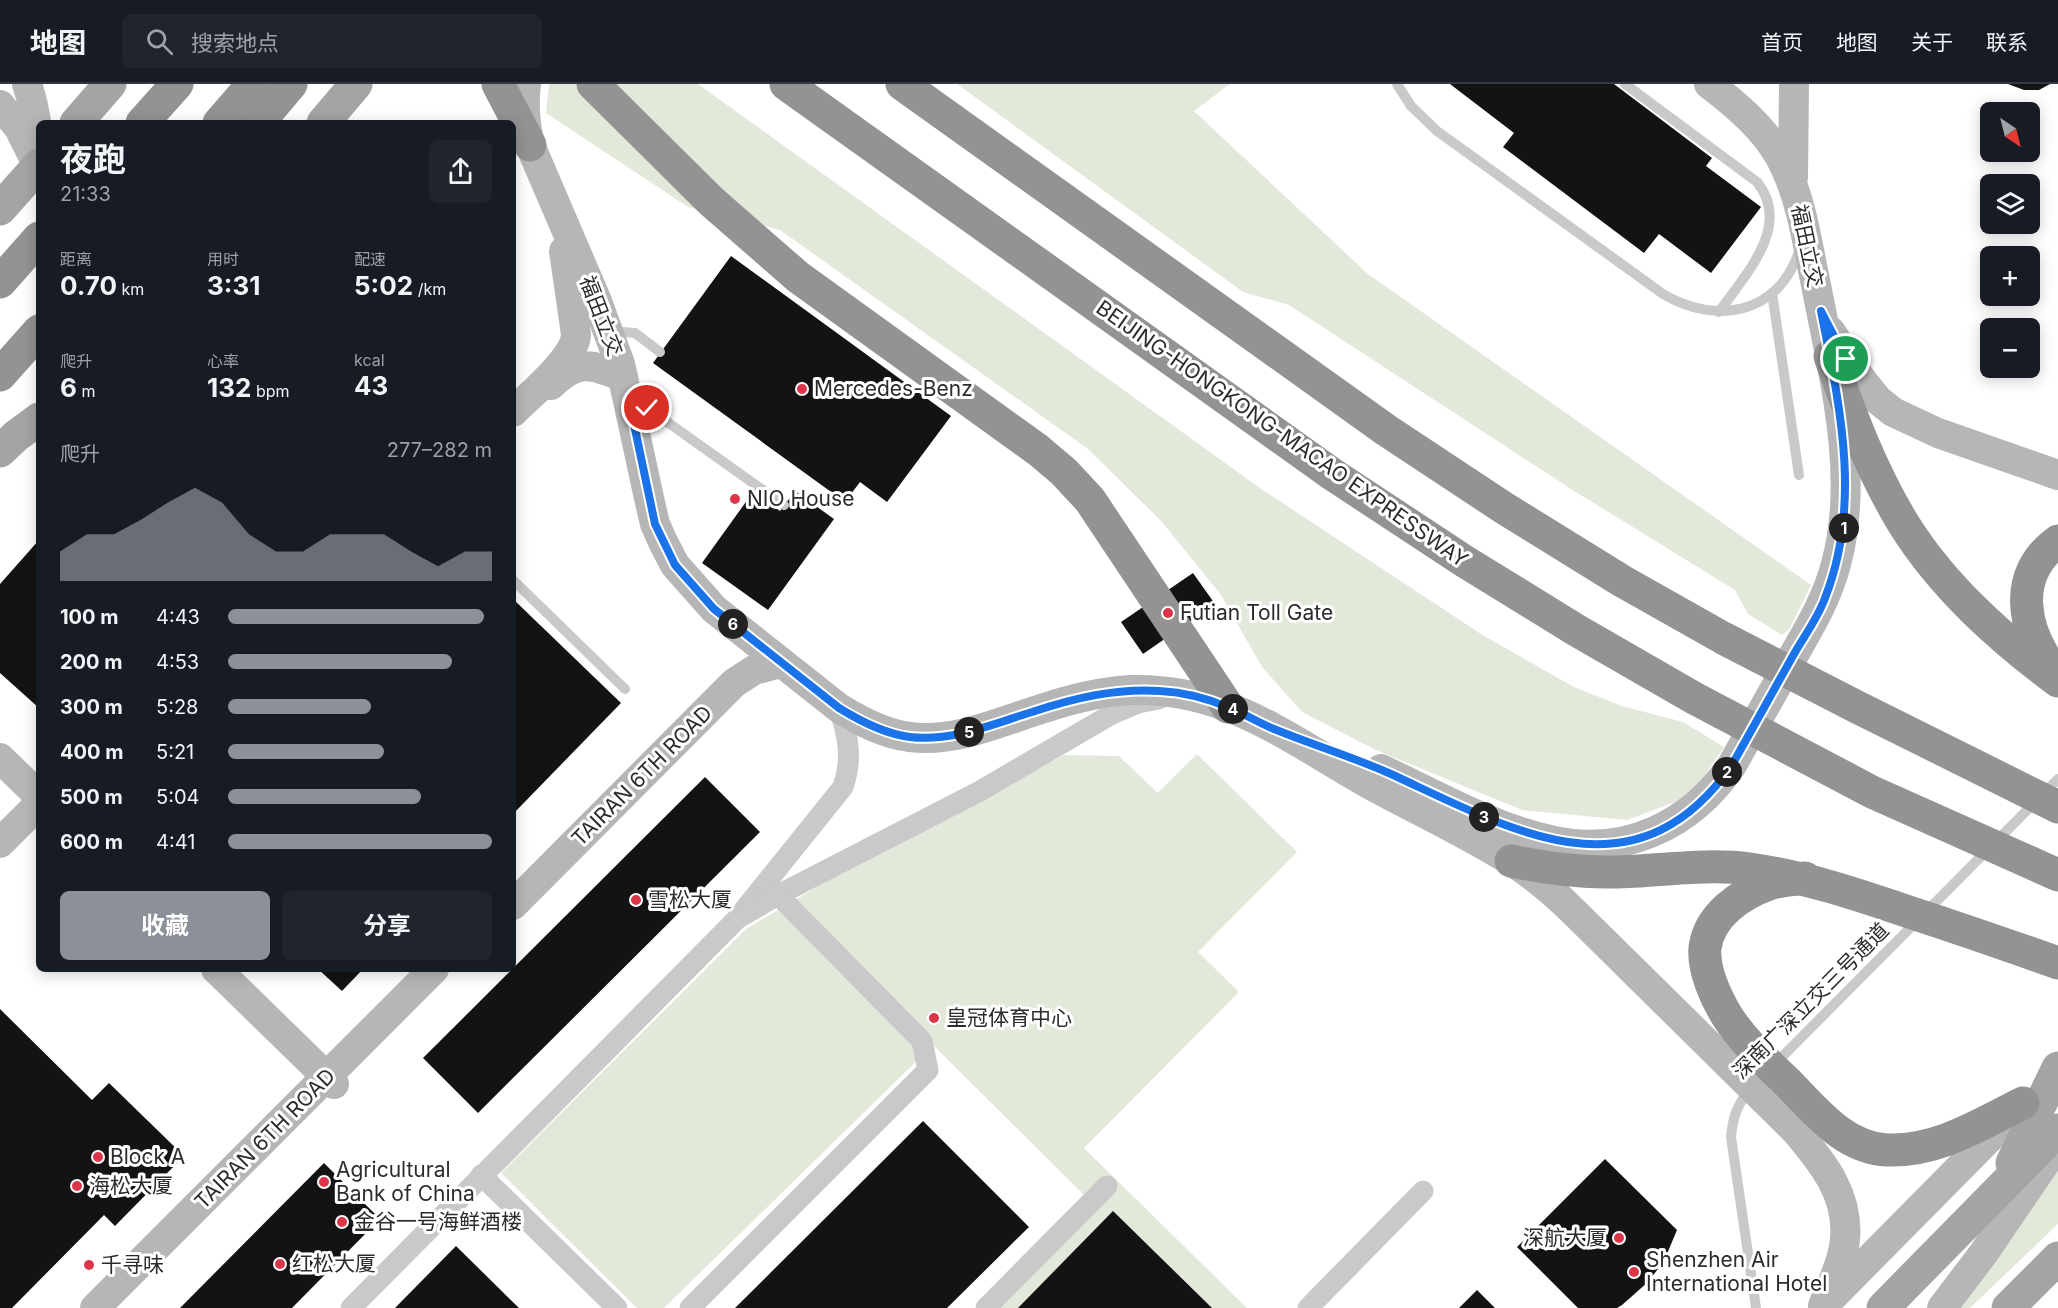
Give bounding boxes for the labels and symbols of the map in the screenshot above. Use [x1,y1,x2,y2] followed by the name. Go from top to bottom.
[1980,102,2040,162] north arrow
[1787,202,1828,290] street label: 福田立交
[575,272,628,360] street label: 福田立交
[1092,295,1473,572] street label: BEIJING-HONGKONG-MACAO EXPRESSWAY
[1820,333,1871,384] pin
[814,376,973,401] place label: Mercedes-Benz
[621,382,672,433] pin
[795,382,809,396] marker: Mercedes-Benz
[747,486,854,511] place label: NIO House
[728,492,742,506] marker: NIO House
[1829,513,1859,543] pin: 1
[1180,600,1333,625] place label: Futian Toll Gate
[1161,606,1175,620] marker: Futian Toll Gate
[718,609,748,639] pin: 6
[1218,694,1248,724] pin: 4
[566,700,717,851] street label: TAIRAN 6TH ROAD
[954,717,984,747] pin: 5
[1712,757,1742,787] pin: 2
[1469,802,1499,832] pin: 3
[648,887,732,912] place label: 雪松大厦
[629,893,643,907] marker: 雪松大厦
[1728,918,1894,1084] street label: 深南广深立交三号通道
[946,1005,1072,1030] place label: 皇冠体育中心
[927,1011,941,1025] marker: 皇冠体育中心
[189,1063,340,1214] street label: TAIRAN 6TH ROAD
[110,1144,185,1169] place label: Block A
[91,1150,105,1164] marker: Block A
[336,1157,475,1206] place label: Agricultural Bank of China
[89,1173,173,1198] place label: 海松大厦
[317,1175,331,1189] marker: Agricultural Bank of China
[70,1179,84,1193] marker: 海松大厦
[354,1209,522,1234] place label: 金谷一号海鲜酒楼
[335,1215,349,1229] marker: 金谷一号海鲜酒楼
[1523,1225,1607,1250] place label: 深航大厦
[1612,1231,1626,1245] marker: 深航大厦
[1646,1247,1827,1296] place label: Shenzhen Air International Hotel
[292,1251,376,1276] place label: 红松大厦
[101,1252,164,1277] place label: 千寻味
[273,1257,287,1271] marker: 红松大厦
[82,1258,96,1272] marker: 千寻味
[1627,1265,1641,1279] marker: Shenzhen Air International Hotel

